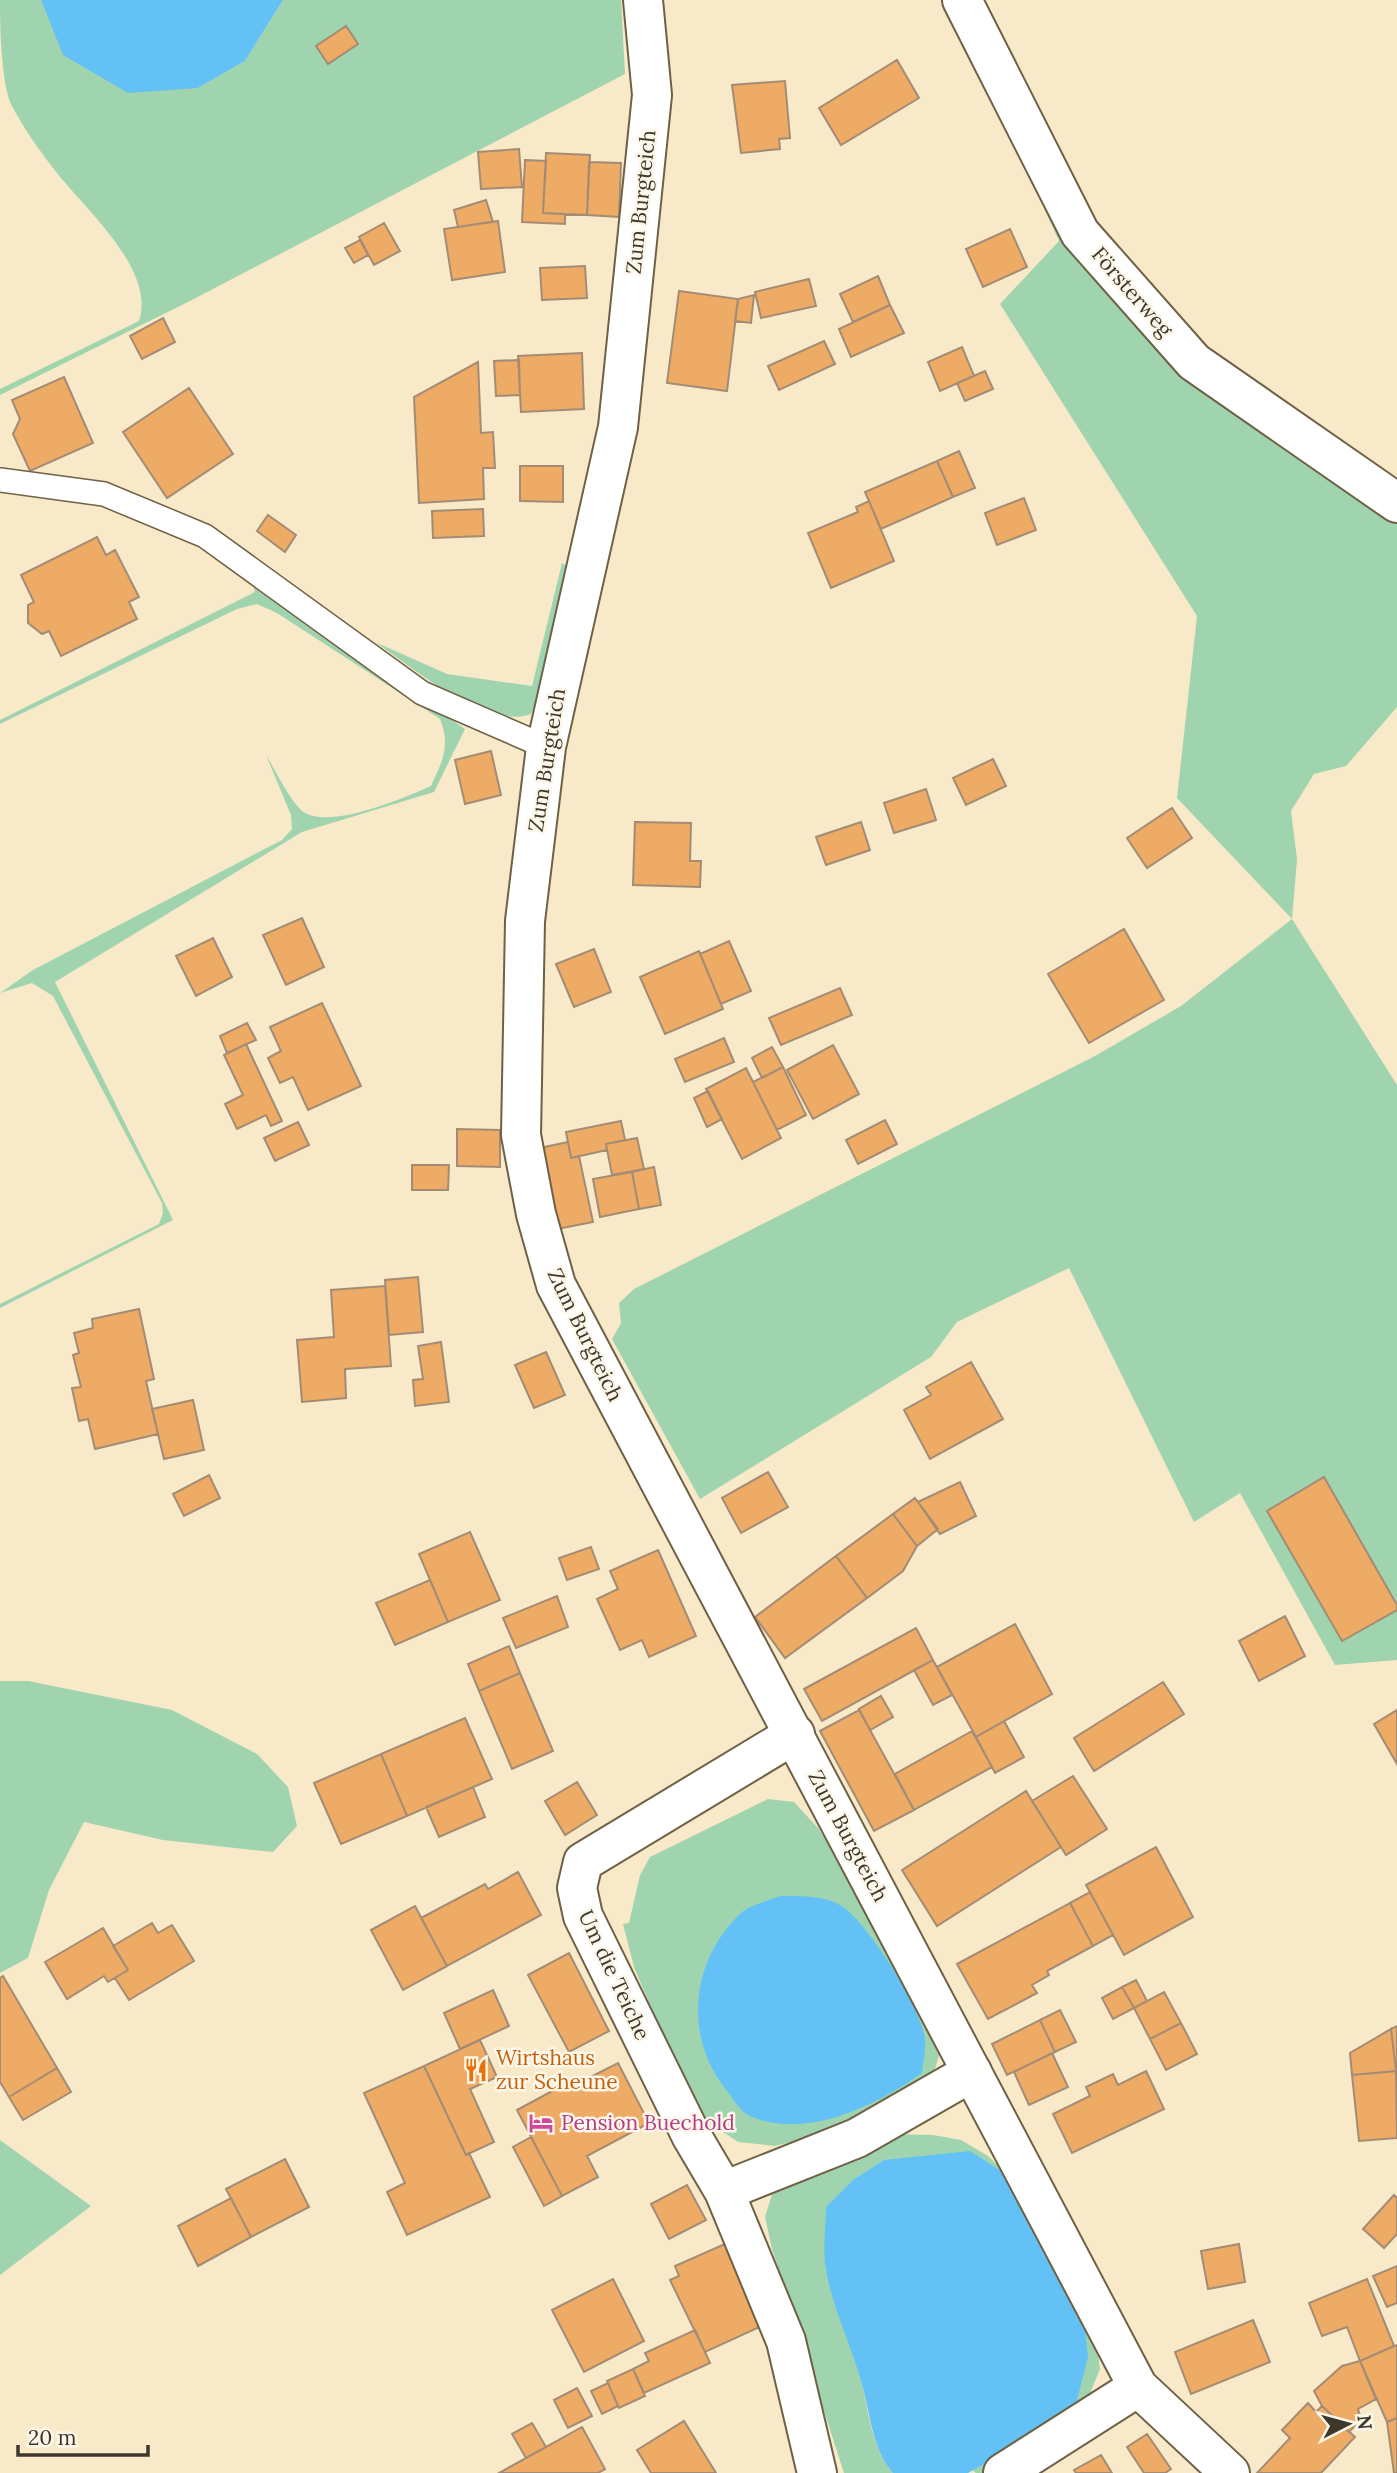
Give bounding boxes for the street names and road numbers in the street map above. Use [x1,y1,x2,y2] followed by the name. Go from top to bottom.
[620,129,661,275] street label: Zum Burgteich
[1086,241,1179,343] street label: Försterweg
[522,686,571,834] street label: Zum Burgteich
[542,1264,629,1406] street label: Zum Burgteich
[803,1765,894,1906] street label: Zum Burgteich
[573,1906,656,2044] street label: Um die Teiche

